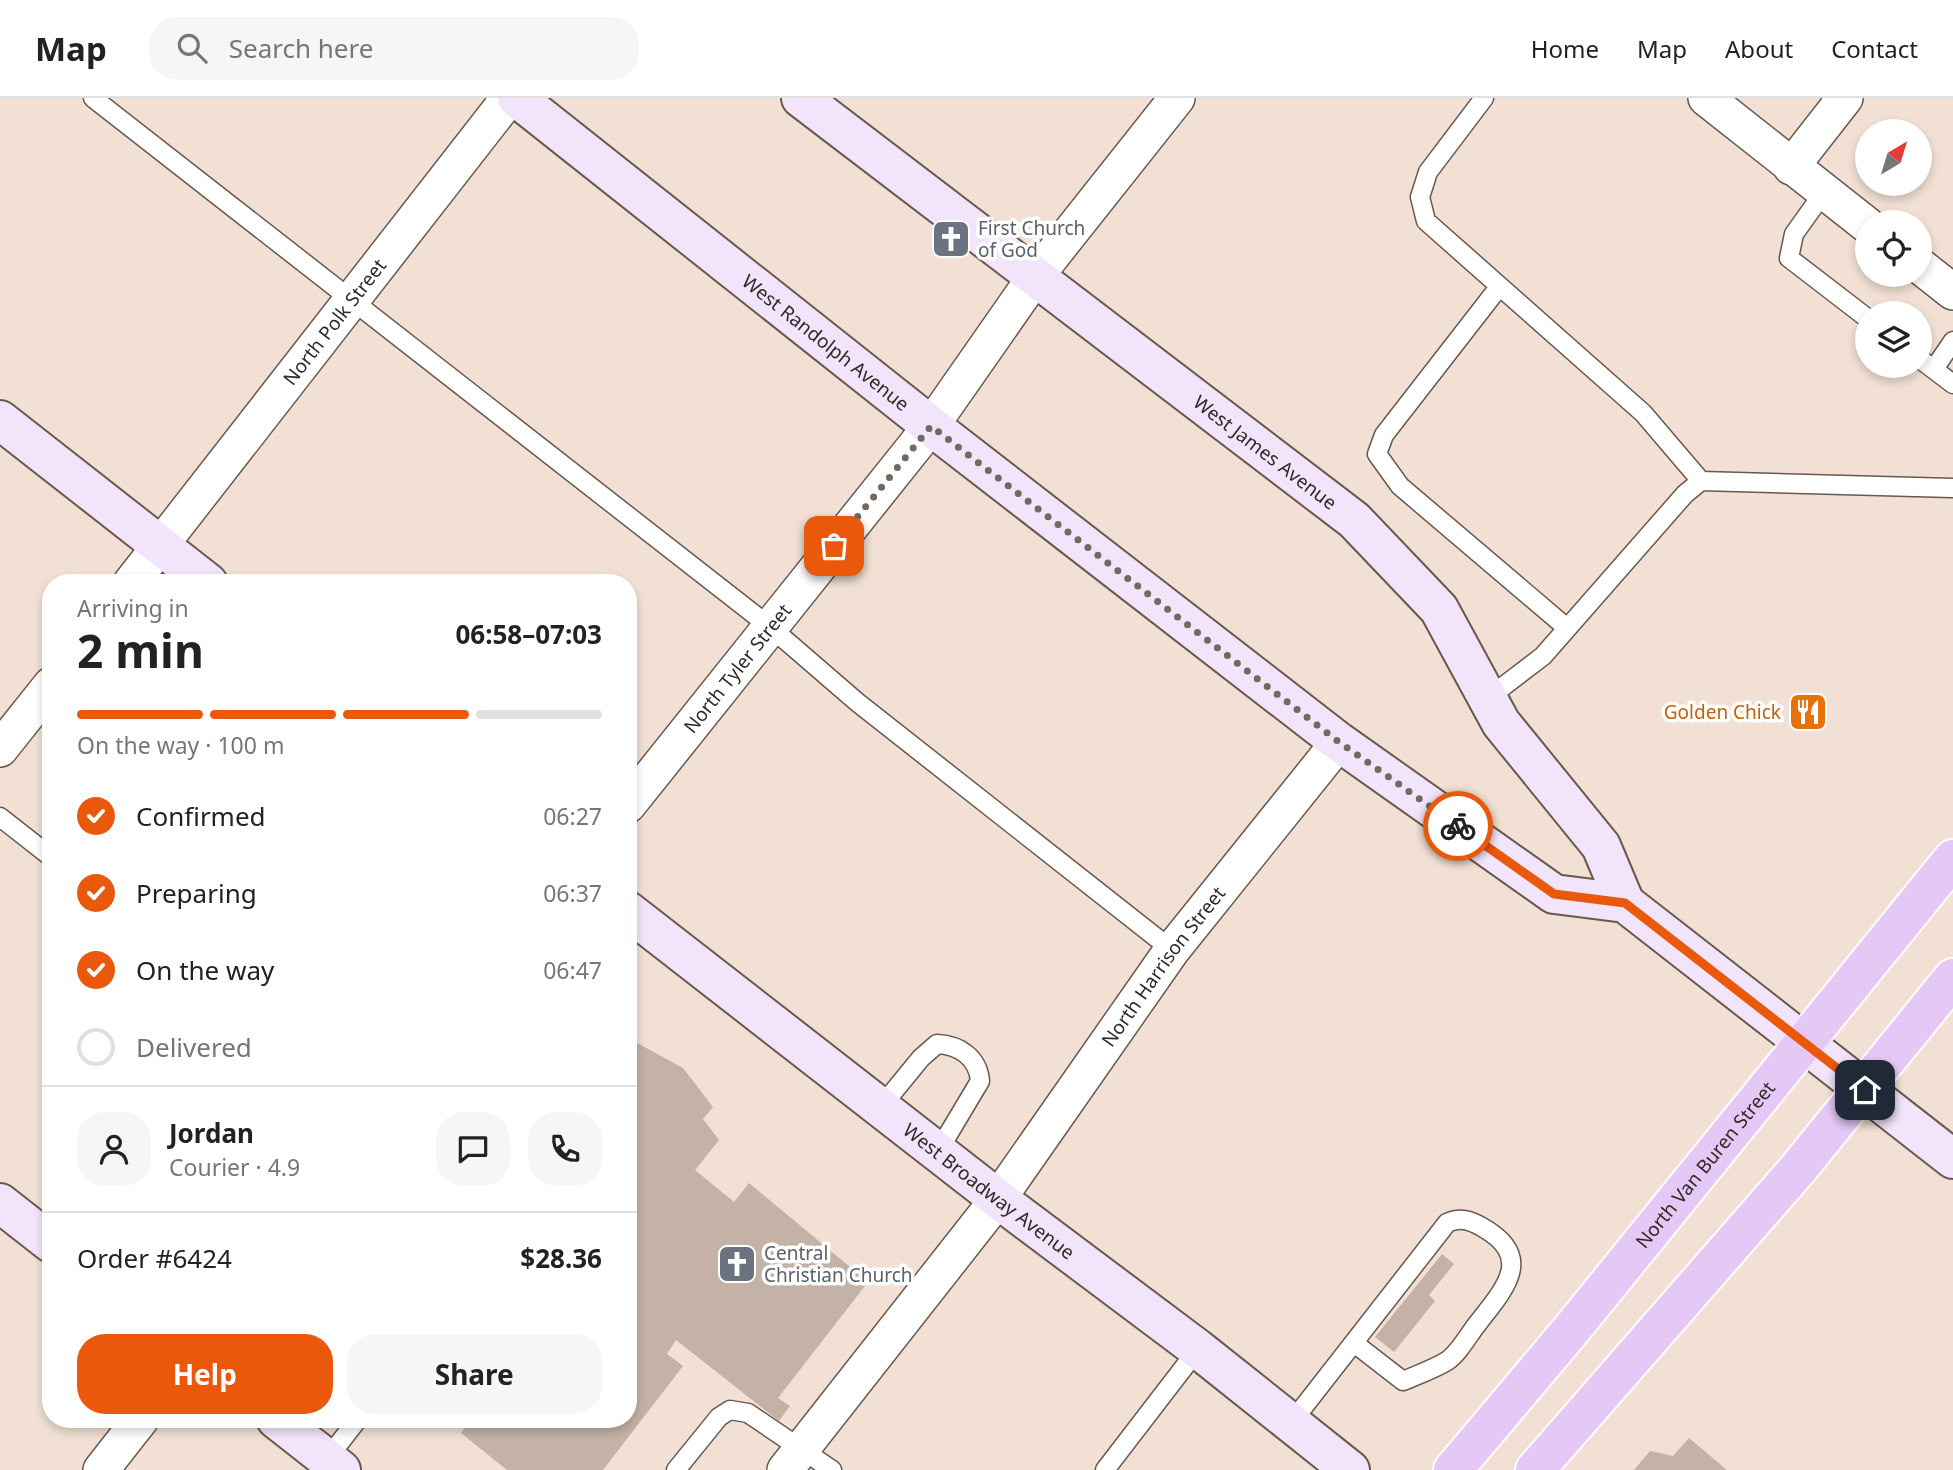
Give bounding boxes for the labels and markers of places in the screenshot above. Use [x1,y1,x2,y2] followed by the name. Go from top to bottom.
[978,215,1085,263] place label: First Church of God
[930,218,972,260] church icon: First Church of God
[804,516,864,576] pin
[1787,691,1829,733] restaurant icon: Golden Chick
[1664,699,1781,725] place label: Golden Chick
[1835,1060,1895,1120] pin
[764,1240,913,1288] place label: Central Christian Church
[716,1243,758,1285] church icon: Central Christian Church

